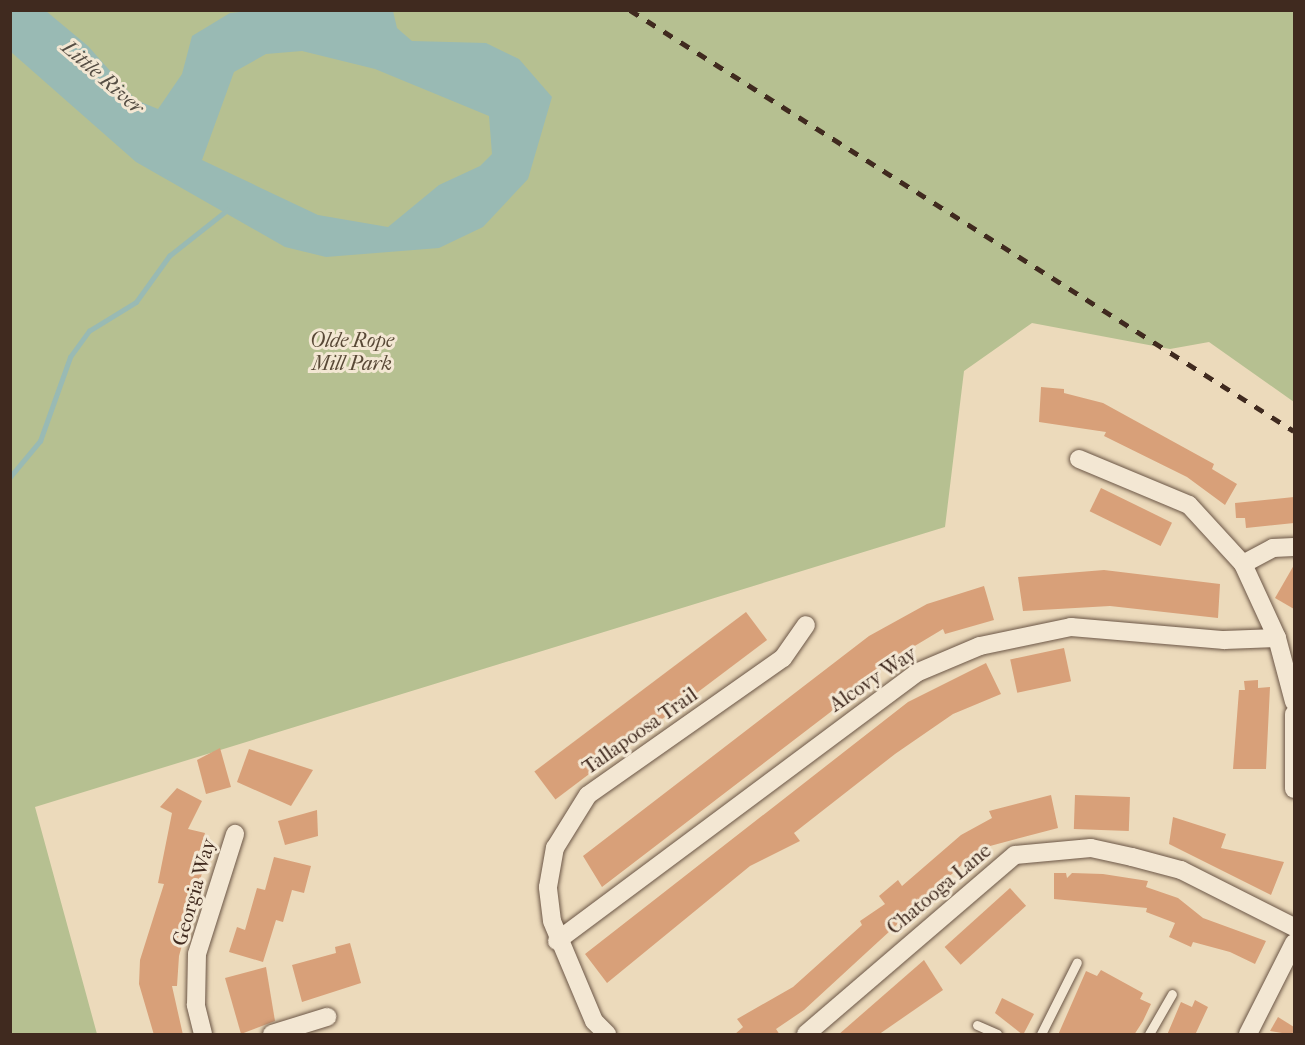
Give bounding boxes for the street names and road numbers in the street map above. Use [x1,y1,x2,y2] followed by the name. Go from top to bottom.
[825,641,921,717] street label: Alcovy Way
[578,683,702,779] street label: Tallapoosa Trail
[167,836,221,948] street label: Georgia Way
[882,839,996,939] street label: Chatooga Lane

